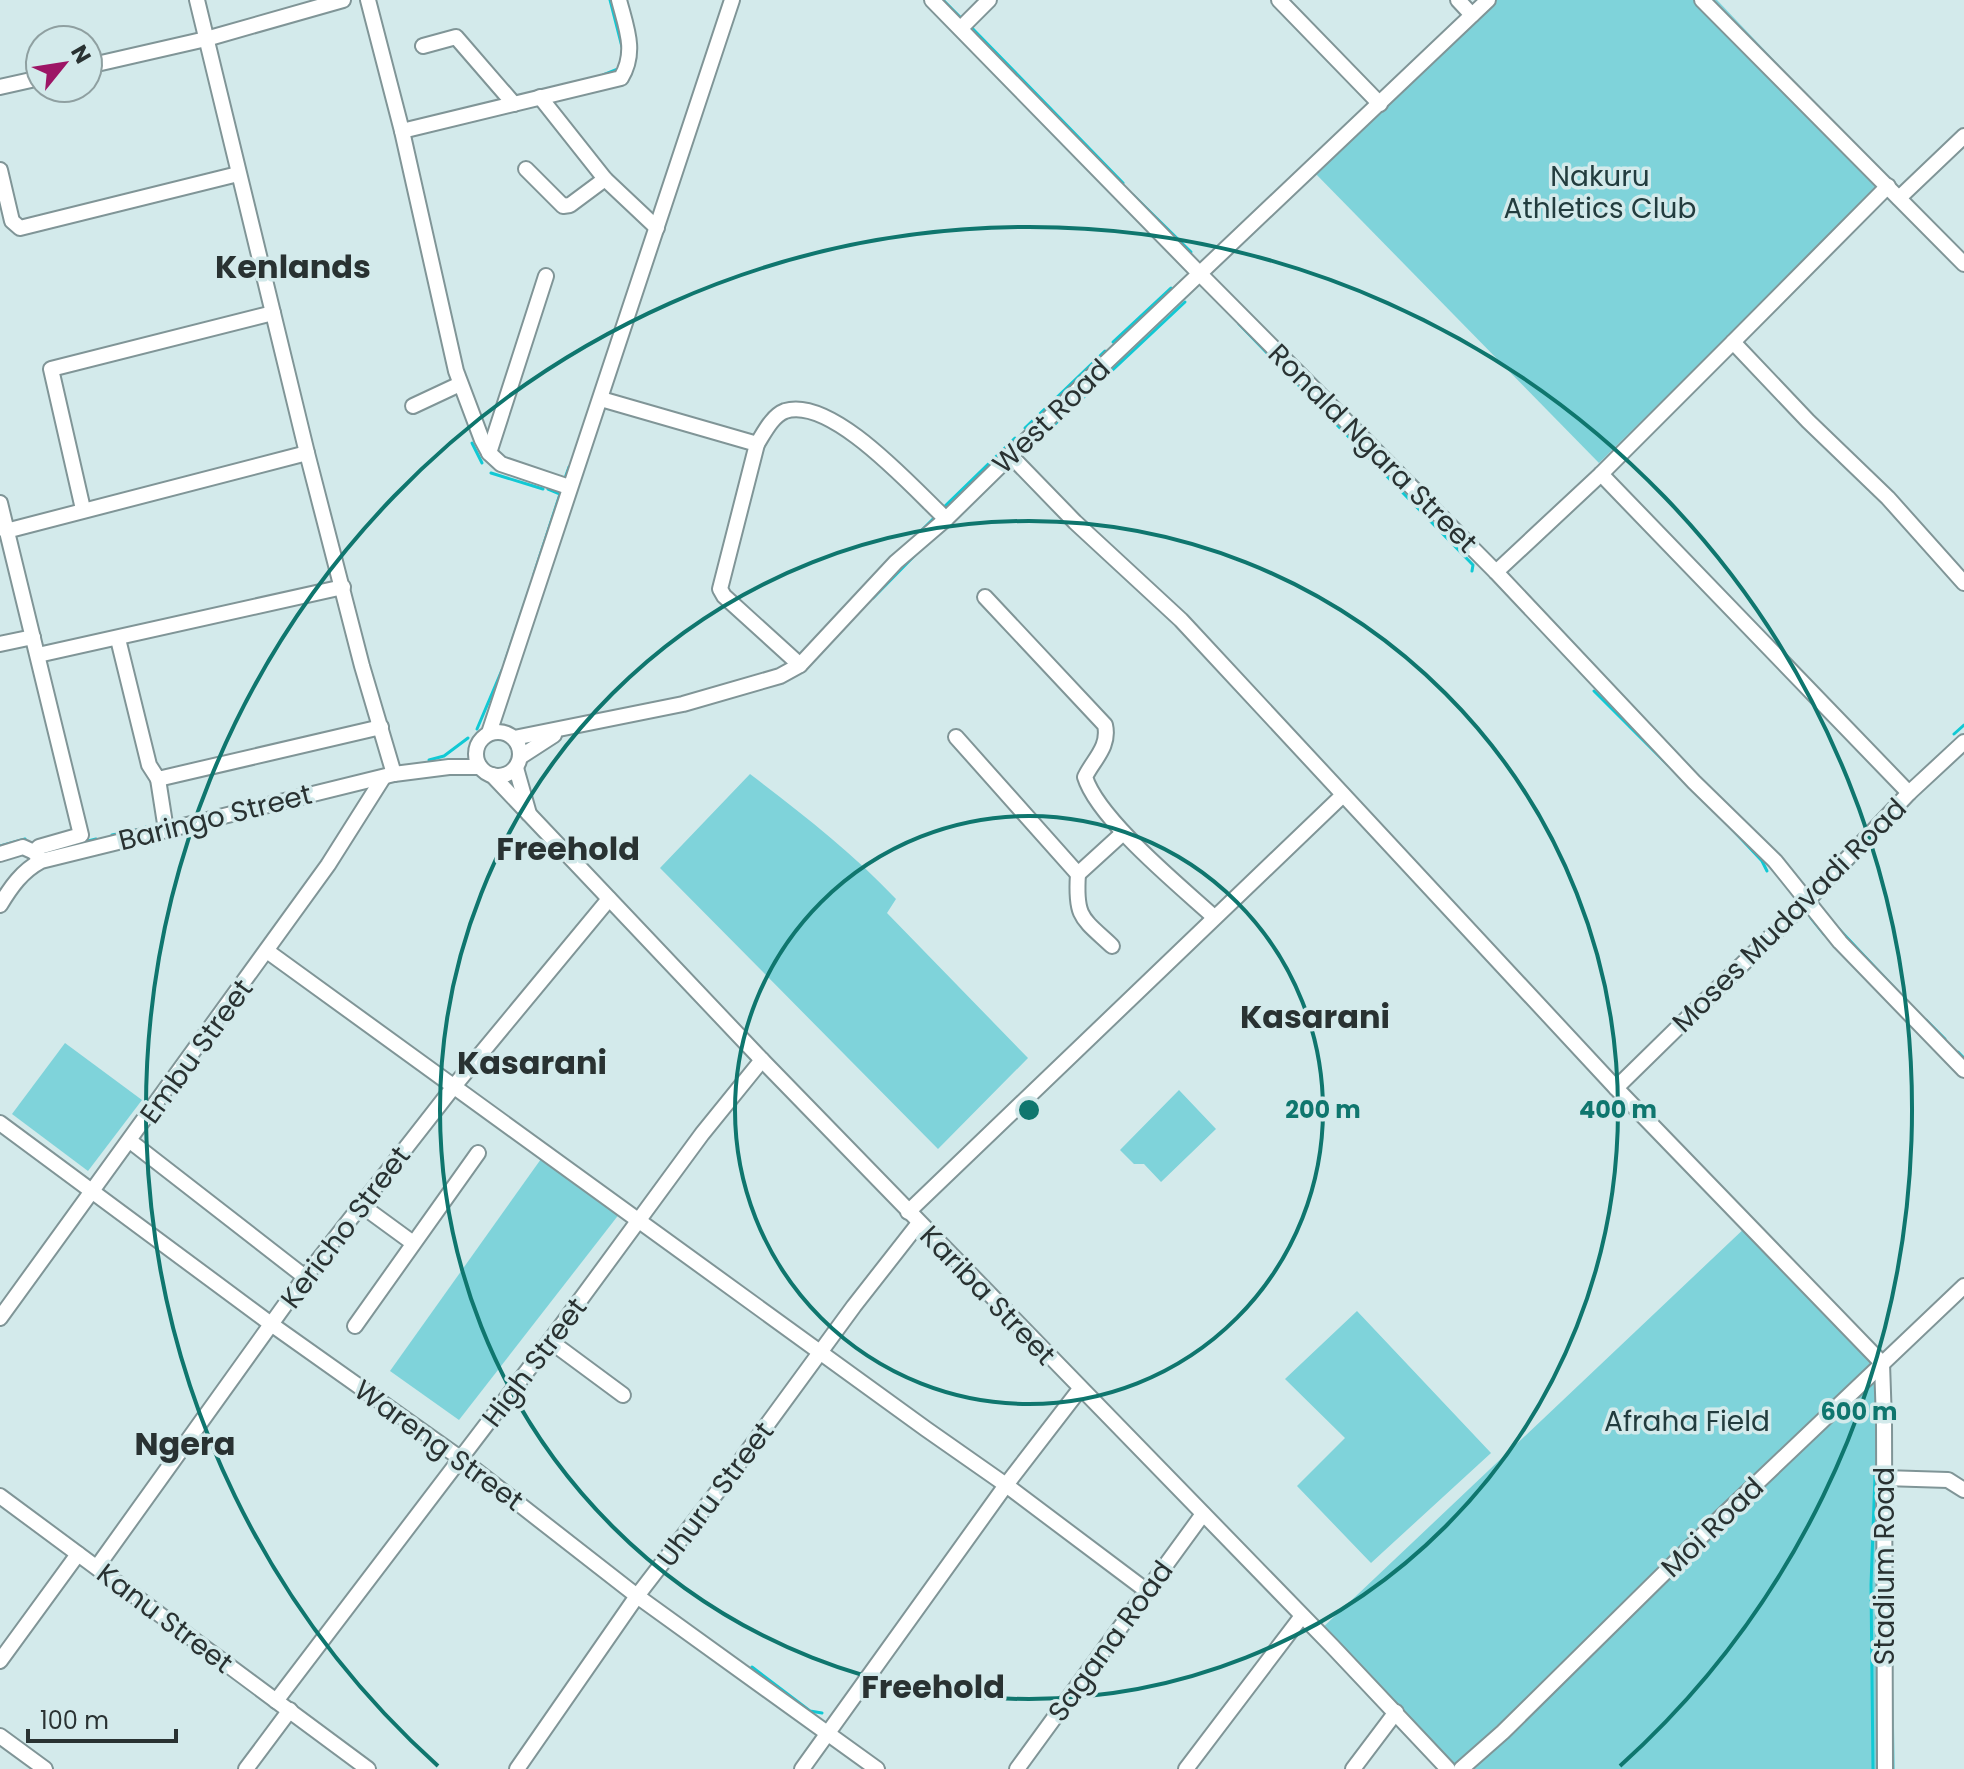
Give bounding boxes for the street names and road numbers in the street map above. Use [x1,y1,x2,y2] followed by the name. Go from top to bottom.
[1259,335,1486,562] street label: Ronald Ngara Street
[984,350,1119,482] street label: West Road
[115,775,316,860] street label: Baringo Street
[1664,790,1915,1041] street label: Moses Mudavadi Road
[131,971,262,1131] street label: Embu Street
[272,1138,419,1316] street label: Kericho Street
[911,1217,1064,1374] street label: Kariba Street
[473,1290,596,1435] street label: High Street
[346,1371,531,1520] street label: Wareng Street
[648,1414,783,1575] street label: Uhuru Street
[1865,1467,1904,1665] street label: Stadium Road
[1652,1468,1772,1586] street label: Moi Road
[1039,1553,1182,1730] street label: Sagana Road
[89,1554,241,1682] street label: Kanu Street

